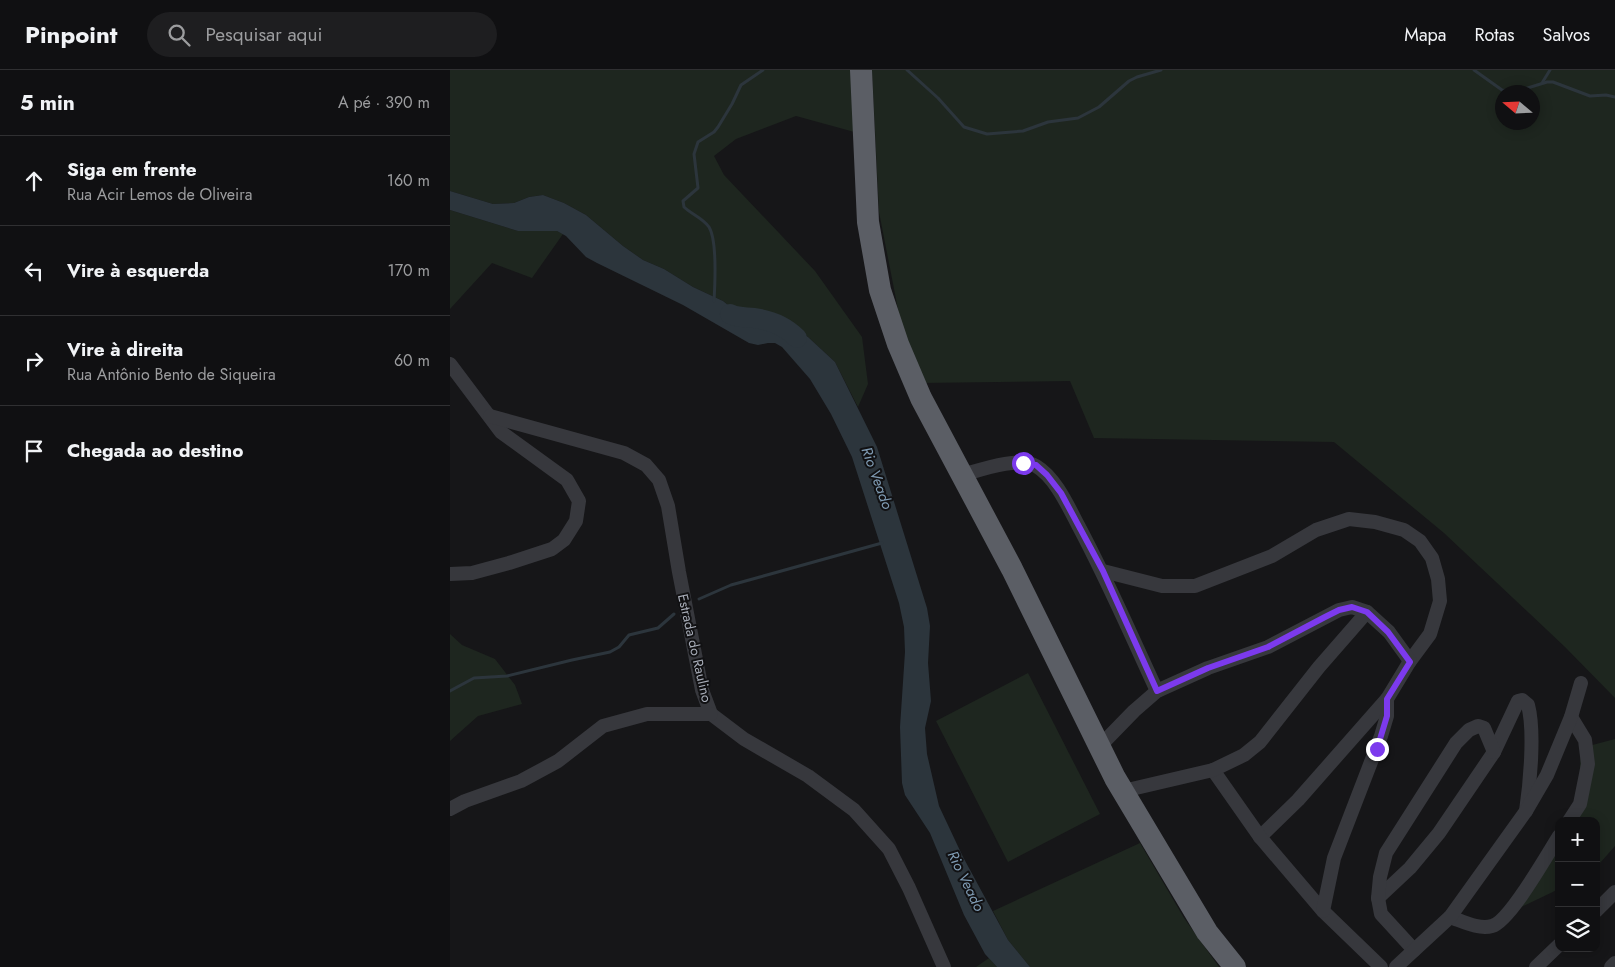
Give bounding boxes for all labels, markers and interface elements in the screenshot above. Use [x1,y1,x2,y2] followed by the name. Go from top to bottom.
[147,12,497,57] search box
[25,17,117,52] text: Pinpoint
[165,21,193,49] icon: search
[205,21,322,48] text: Pesquisar aqui
[1404,22,1446,48] text: Mapa
[1474,22,1515,48] text: Rotas
[1543,22,1590,48] text: Salvos
[1495,85,1540,130] north arrow
[20,88,75,118] text: 5 min
[338,91,430,114] text: A pé · 390 m
[67,156,197,183] text: Siga em frente
[20,167,48,195] icon: ahead
[387,169,430,192] text: 160 m
[67,183,252,206] text: Rua Acir Lemos de Oliveira
[20,257,48,285] icon: left
[67,257,209,284] text: Vire à esquerda
[388,259,430,282] text: 170 m
[67,336,183,363] text: Vire à direita
[20,347,48,375] icon: right
[394,349,430,372] text: 60 m
[67,363,276,386] text: Rua Antônio Bento de Siqueira
[20,437,48,465] icon: arrive
[67,437,243,464] text: Chegada ao destino
[856,444,898,512] water label: Rio Veado
[1012,452,1035,475] route start
[673,592,717,705] street label: Estrada do Raulino
[1366,738,1389,761] route end
[1555,817,1600,952] map controls
[1555,817,1600,862] button: +
[942,847,990,915] water label: Rio Veado
[1555,862,1600,907] button: −
[1555,907,1600,952] button: layers

